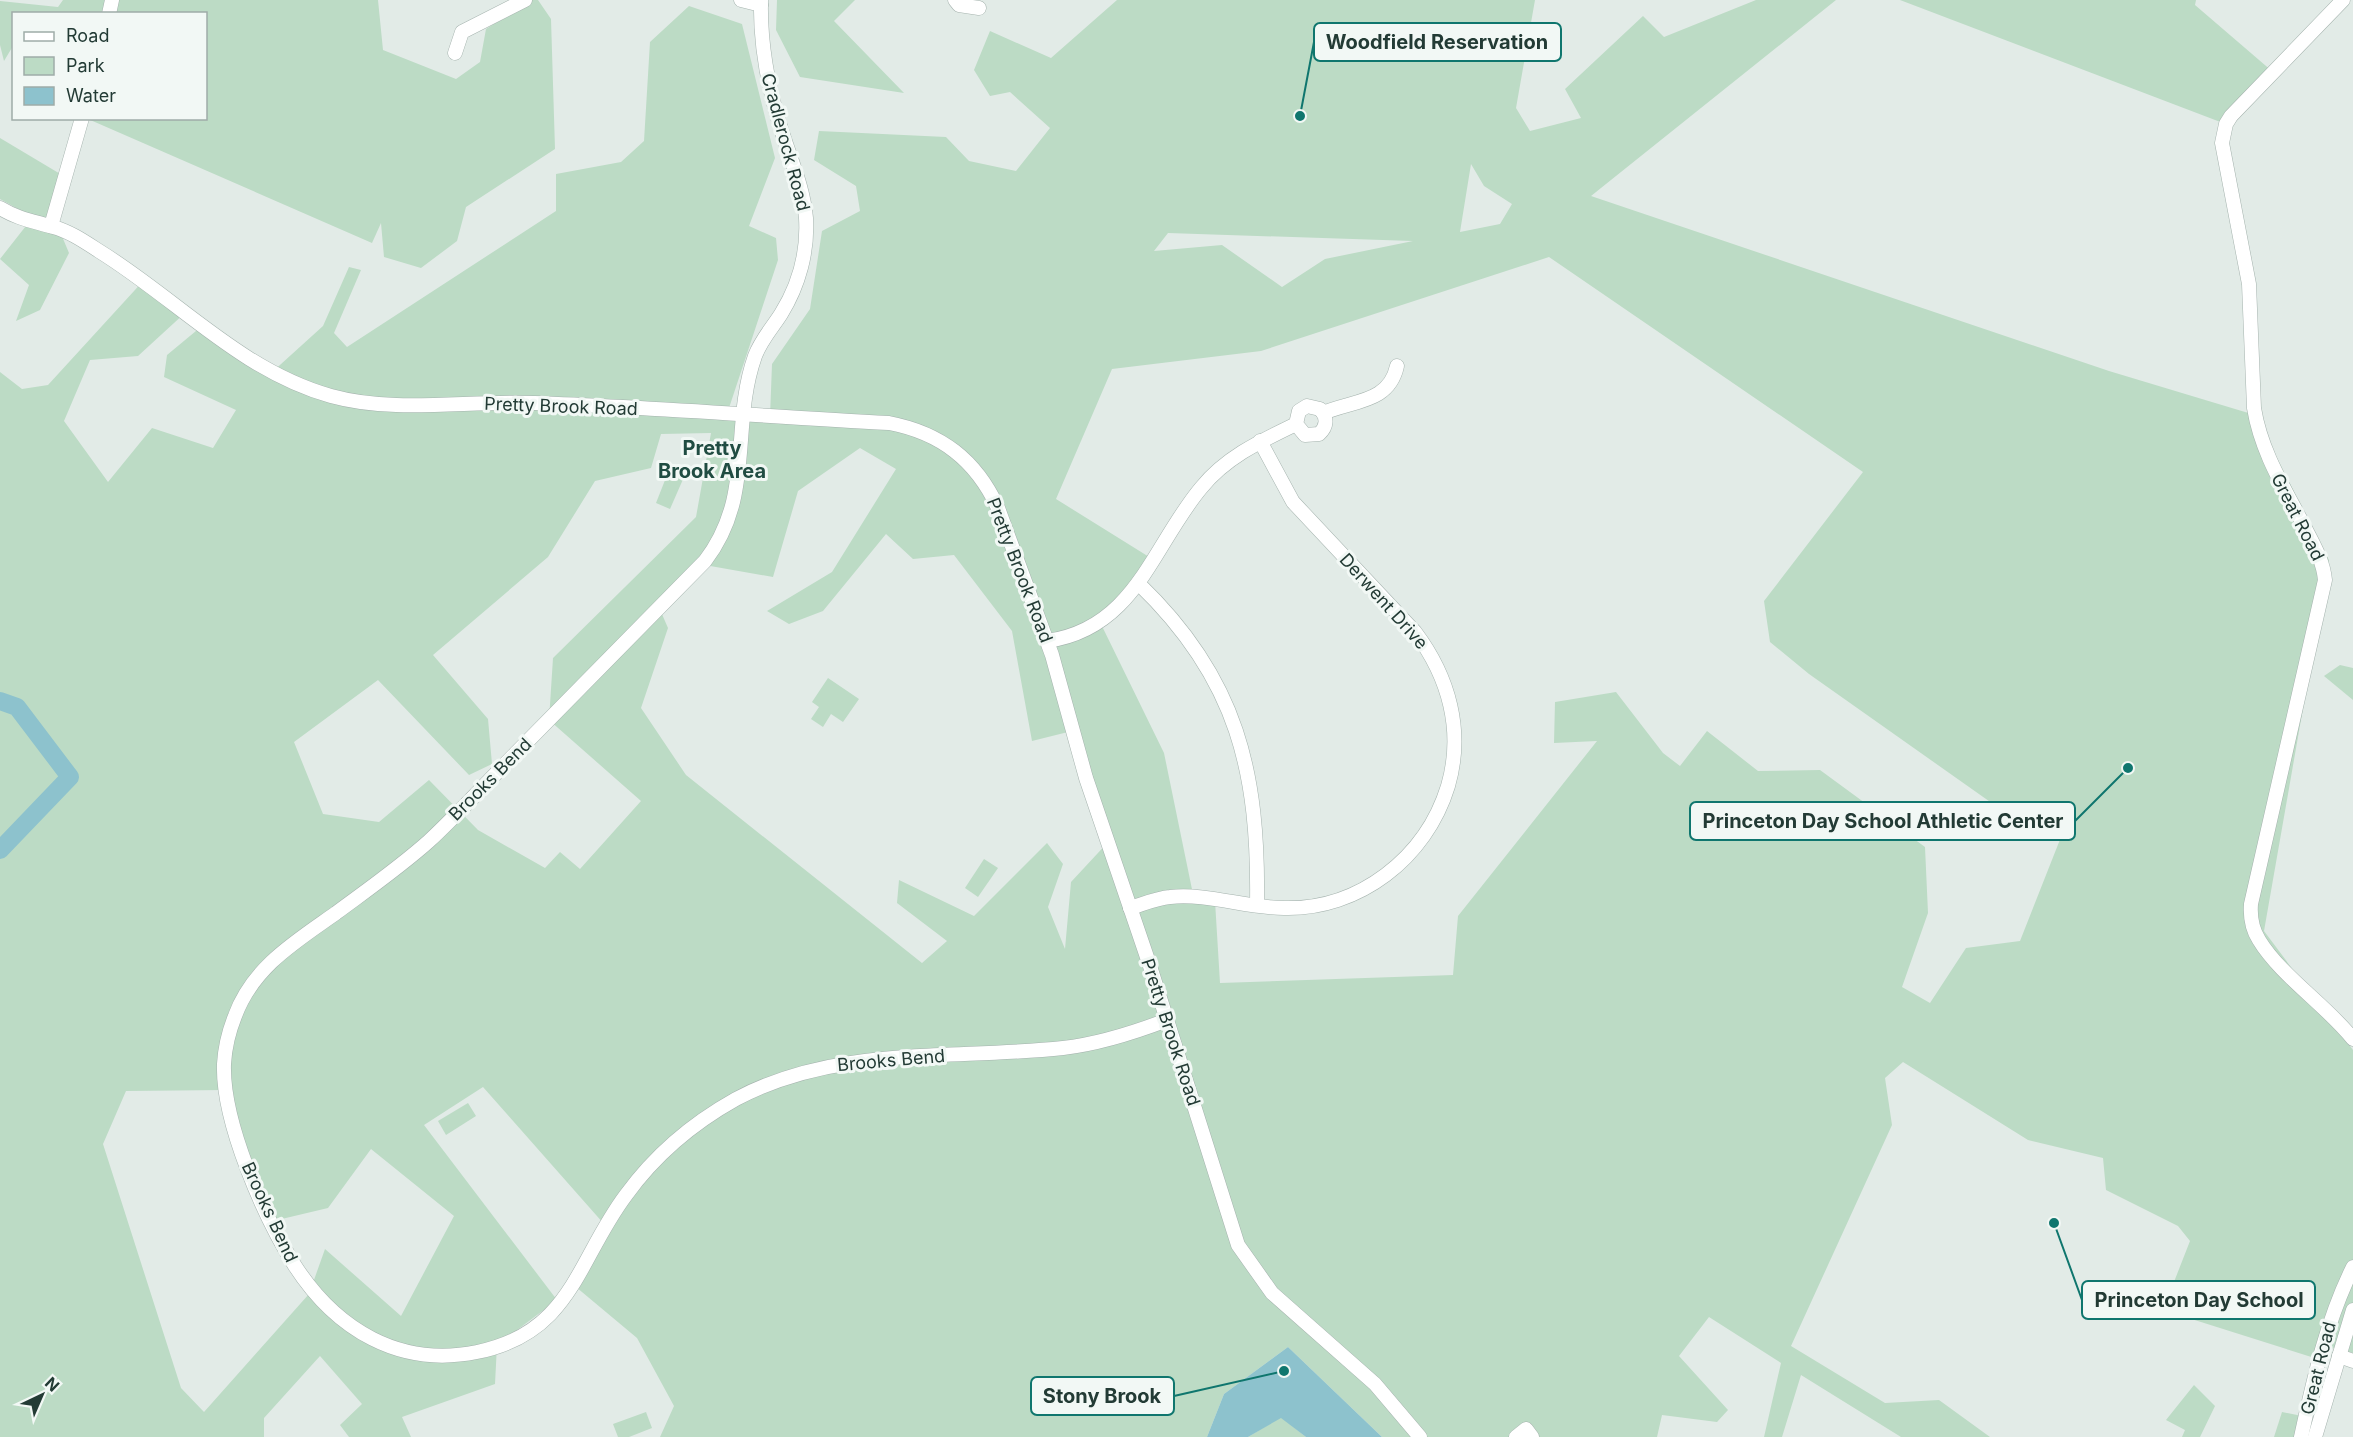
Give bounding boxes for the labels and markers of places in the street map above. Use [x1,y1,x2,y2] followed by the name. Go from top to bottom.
[1314,23,1561,61] callout: Woodfield Reservation
[1690,802,2075,840] callout: Princeton Day School Athletic Center
[2082,1281,2315,1319] callout: Princeton Day School
[1031,1377,1174,1415] callout: Stony Brook

